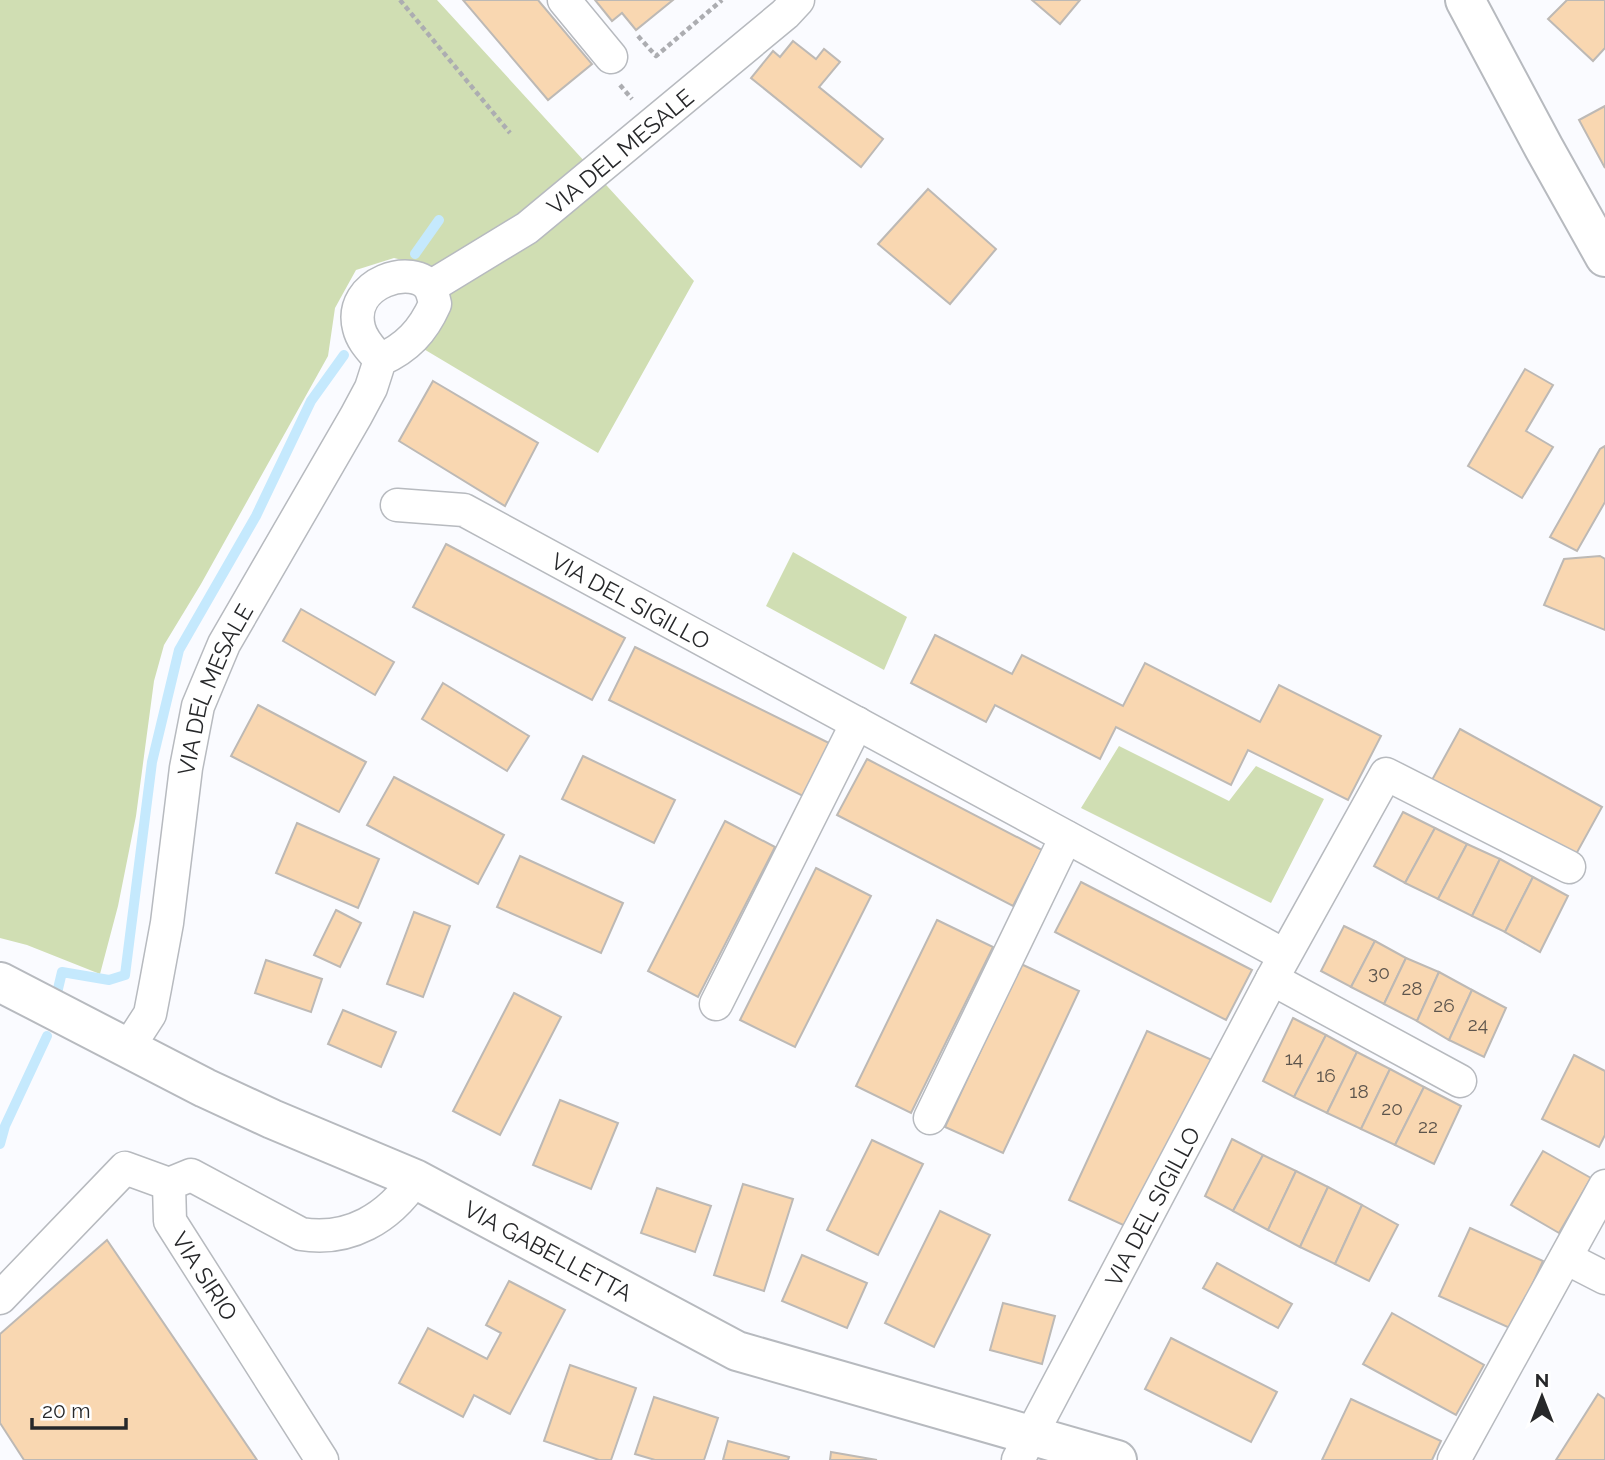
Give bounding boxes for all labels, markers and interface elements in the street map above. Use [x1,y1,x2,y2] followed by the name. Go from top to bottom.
[541,83,698,220] street label: VIA DEL MESALE
[547,547,715,654] street label: VIA DEL SIGILLO
[171,599,258,778] street label: VIA DEL MESALE
[1368,961,1390,983] house number: 30
[1401,977,1423,999] house number: 28
[1433,994,1455,1016] house number: 26
[1468,1013,1488,1035] house number: 24
[1285,1047,1303,1069] house number: 14
[1316,1064,1336,1086] house number: 16
[1349,1080,1369,1102] house number: 18
[1381,1097,1403,1119] house number: 20
[1418,1115,1438,1137] house number: 22
[1099,1122,1205,1291] street label: VIA DEL SIGILLO
[460,1194,637,1306] street label: VIA GABELLETTA
[167,1227,243,1325] street label: VIA SIRIO
[1507,1362,1577,1432] north arrow
[1535,1369,1549,1391] text: N
[32,1386,126,1430] scale bar
[42,1398,90,1423] text: 20 m

